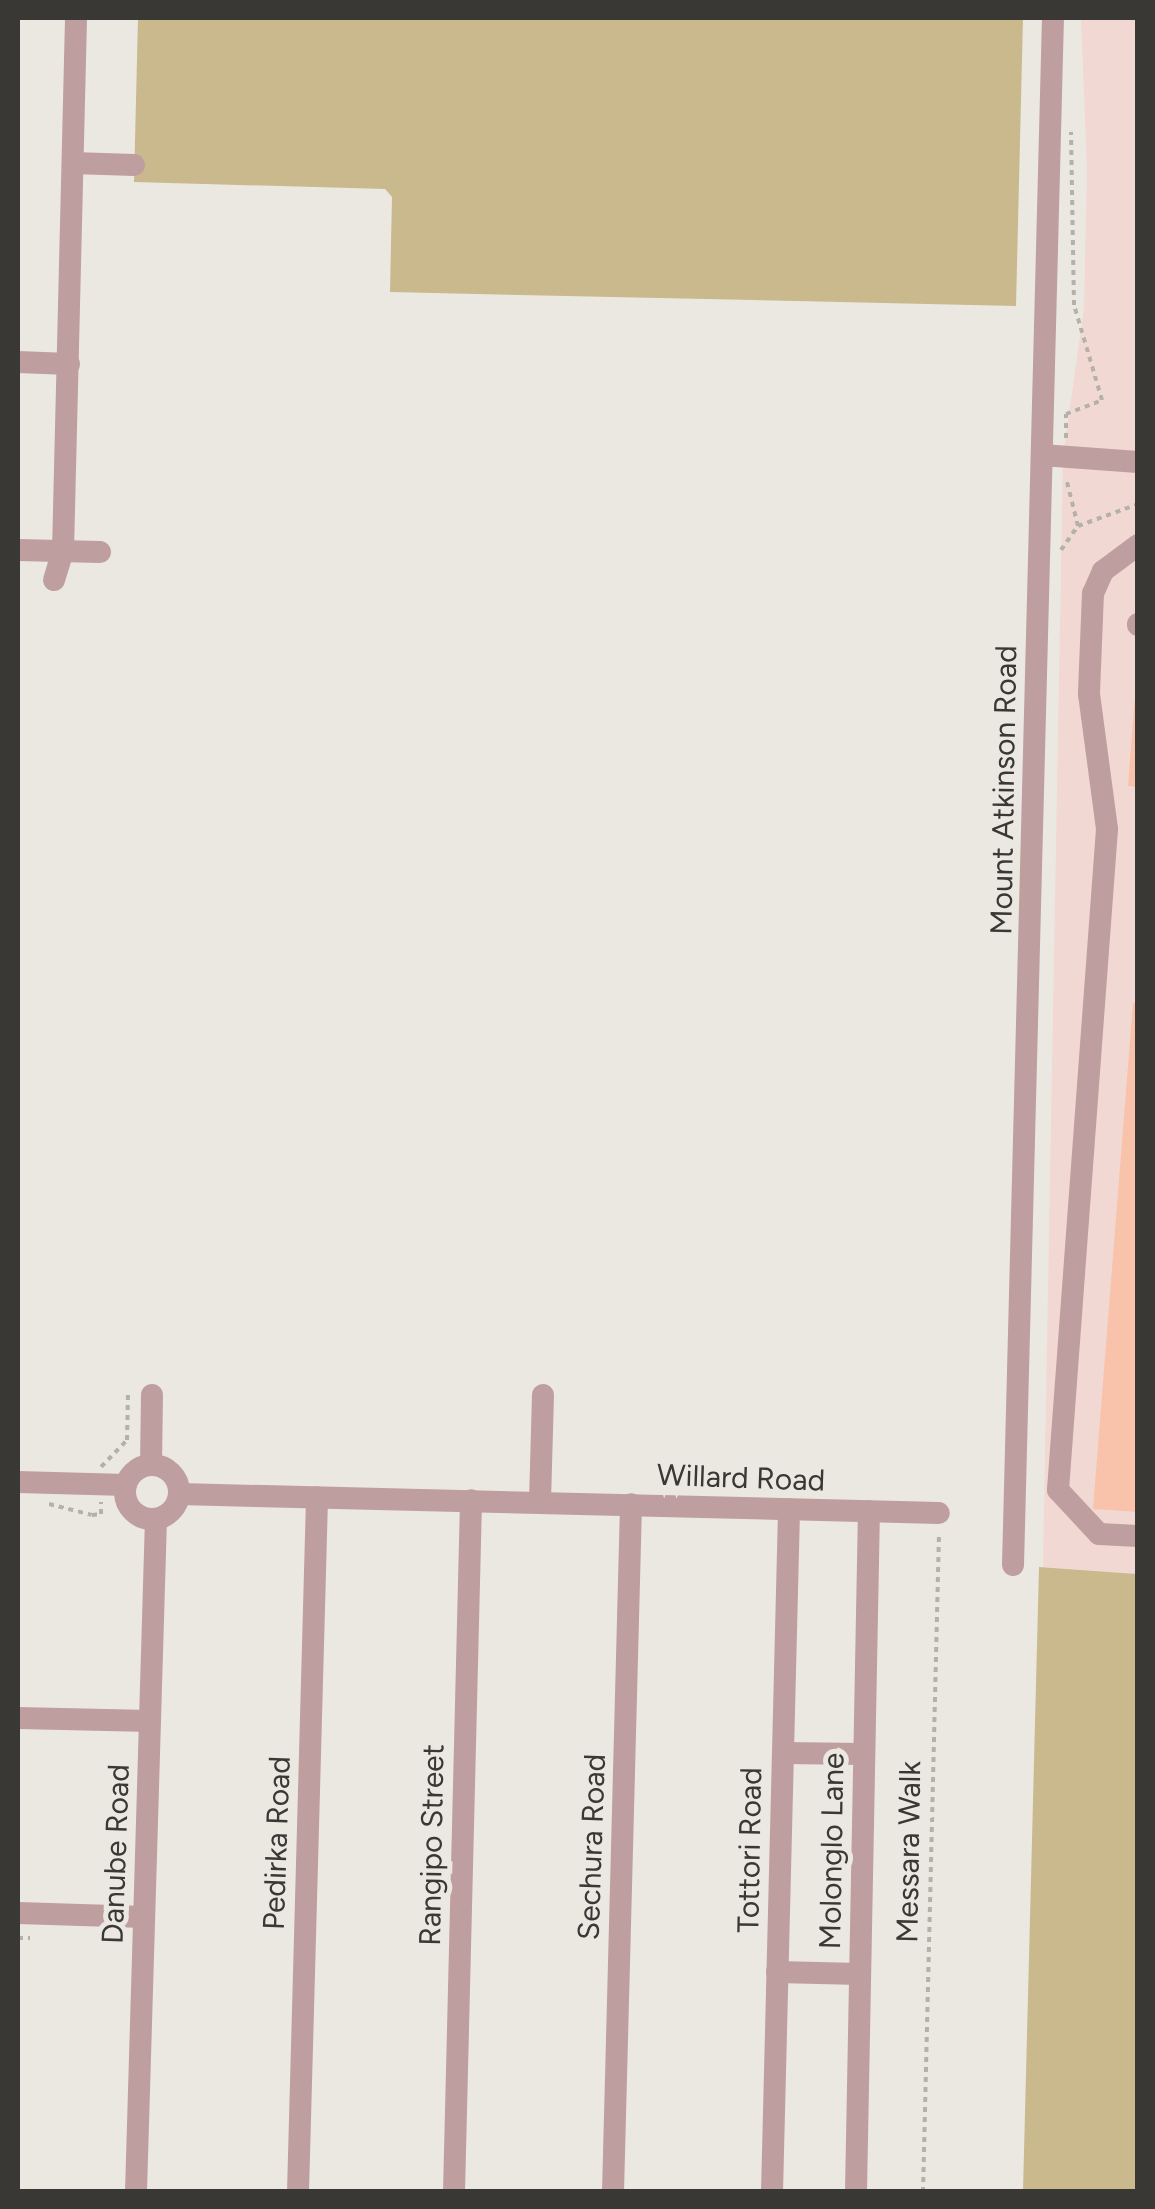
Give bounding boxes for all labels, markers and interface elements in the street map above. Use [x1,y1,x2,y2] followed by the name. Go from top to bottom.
[983,645,1025,935] street label: Mount Atkinson Road
[656,1457,826,1499] street label: Willard Road
[412,1744,452,1946] street label: Rangipo Street
[812,1752,852,1950] street label: Molonglo Lane
[571,1753,613,1941] street label: Sechura Road
[256,1755,298,1931] street label: Pedirka Road
[889,1761,929,1943] street label: Messara Walk
[95,1764,137,1944] street label: Danube Road
[731,1767,769,1933] street label: Tottori Road

